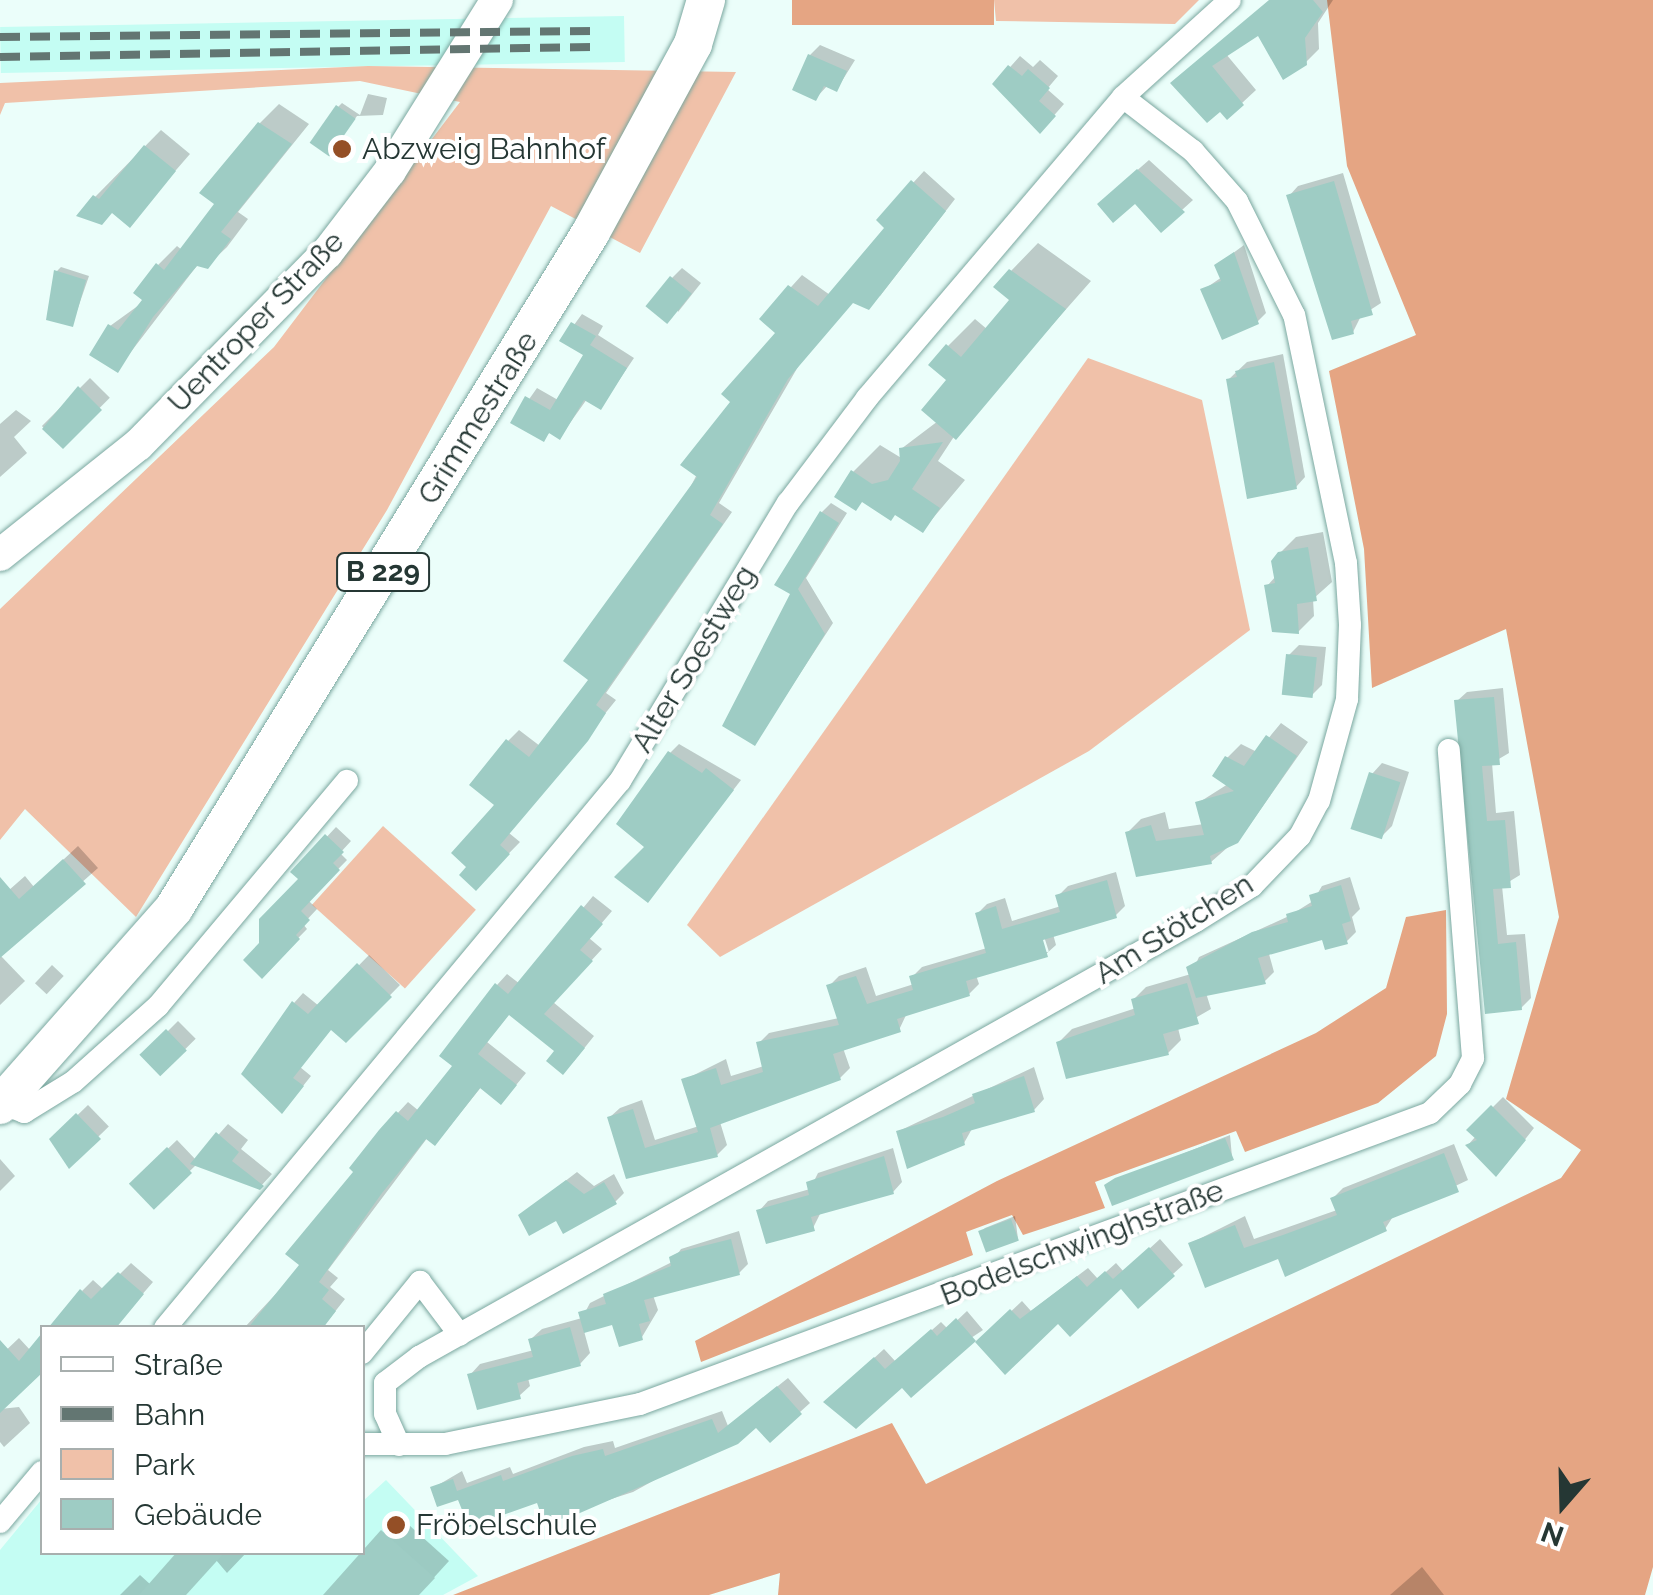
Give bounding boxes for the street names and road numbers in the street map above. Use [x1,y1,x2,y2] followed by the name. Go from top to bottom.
[160,224,352,420] street label: Uentroper Straße
[411,325,545,511] street label: Grimmestraße
[336,549,430,595] road number: B 229
[624,559,764,759] street label: Alter Soestweg
[1088,866,1260,992] street label: Am Stötchen
[935,1172,1229,1314] street label: Bodelschwinghstraße

